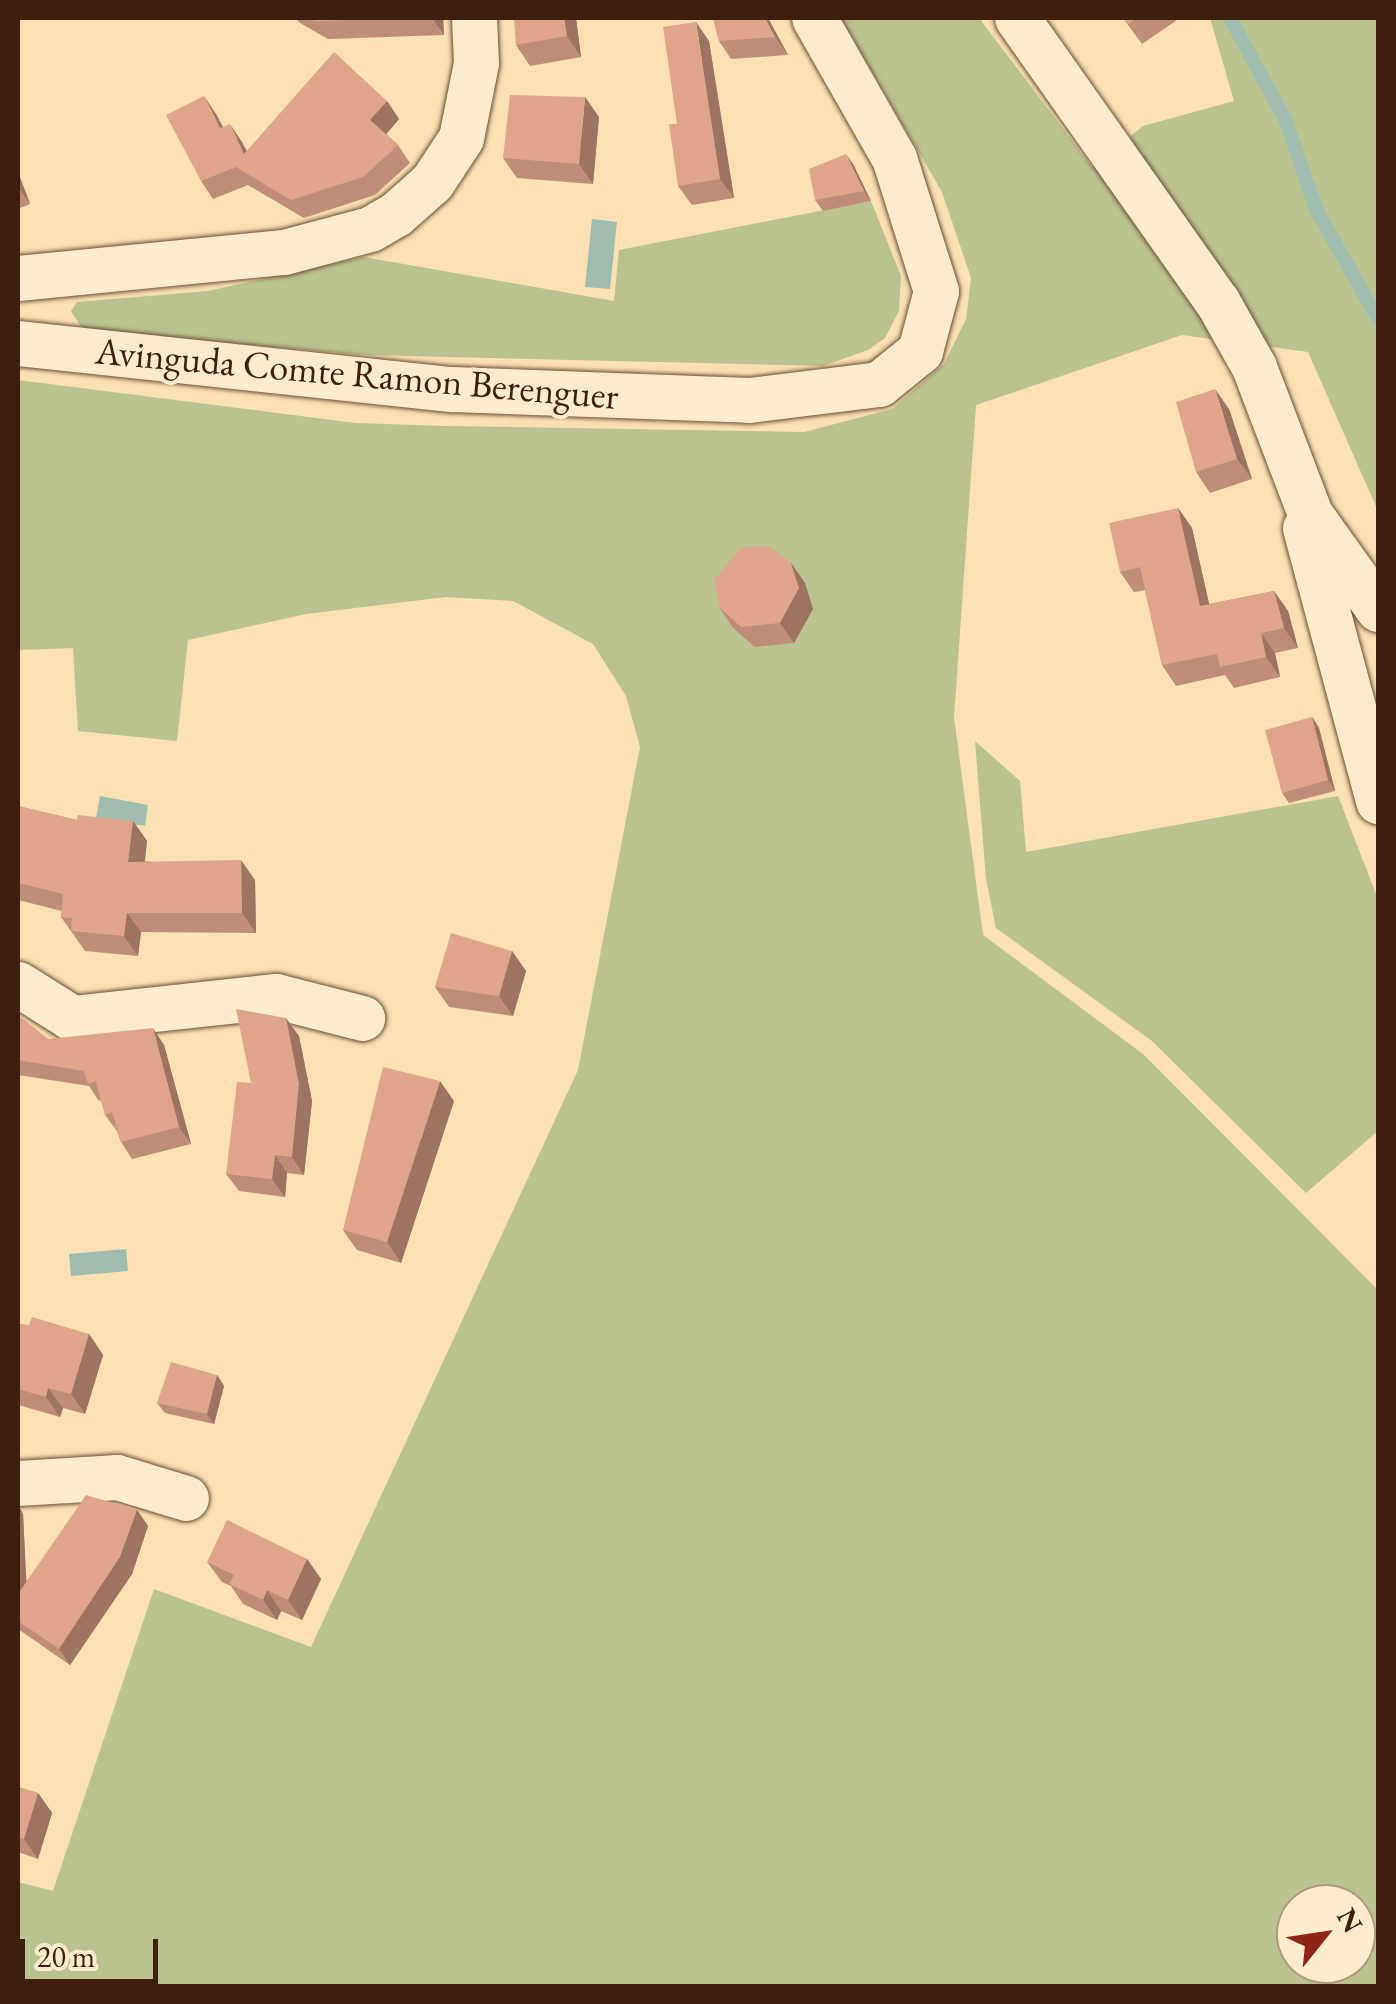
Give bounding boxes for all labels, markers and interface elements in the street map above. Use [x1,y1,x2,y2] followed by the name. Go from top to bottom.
[94,327,620,419] street label: Avinguda Comte Ramon Berenguer
[1276,1884,1376,1984] north arrow
[1329,1901,1372,1939] text: N
[25,1919,162,1981] scale bar
[37,1937,95,1976] text: 20 m

